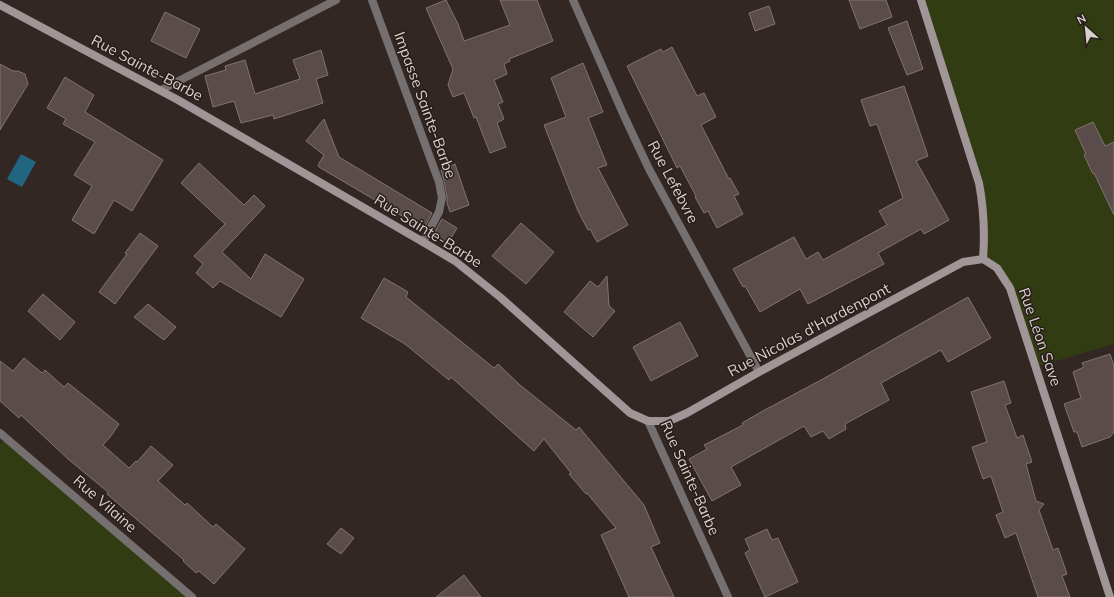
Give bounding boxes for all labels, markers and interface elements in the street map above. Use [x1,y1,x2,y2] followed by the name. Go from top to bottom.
[1066,8,1106,48] north arrow
[1075,11,1088,27] text: N
[390,29,461,181] street label: Impasse Sainte-Barbe
[88,30,206,105] street label: Rue Sainte-Barbe
[644,137,703,226] street label: Rue Lefebvre
[371,190,486,271] street label: Rue Sainte-Barbe
[724,279,893,381] street label: Rue Nicolas d'Hardenpont
[1015,285,1066,389] street label: Rue Léon Save
[657,417,724,538] street label: Rue Sainte-Barbe
[70,471,141,536] street label: Rue Vilaine

